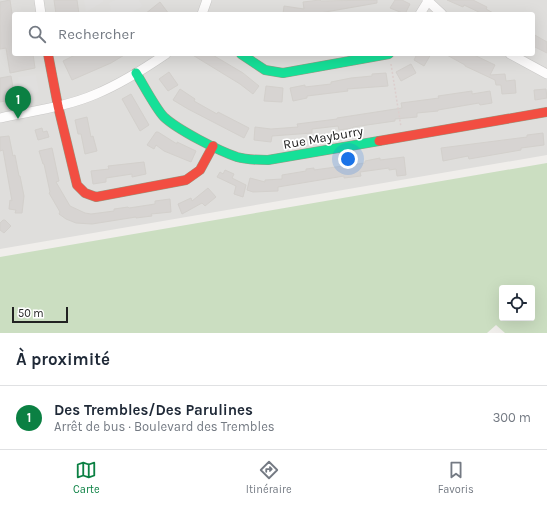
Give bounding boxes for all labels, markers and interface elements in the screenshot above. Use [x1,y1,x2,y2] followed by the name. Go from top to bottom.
[12,12,535,56] search box
[26,23,48,45] icon: search
[58,25,135,43] text: Rechercher
[5,86,31,119] pin: 1
[282,123,364,152] street label: Rue Mayburry
[338,149,358,169] your location
[499,285,535,321] map controls
[499,285,535,321] button: locate
[12,305,68,324] scale bar
[18,307,44,320] text: 50 m
[16,349,110,369] text: À proximité
[54,401,253,419] text: Des Trembles/Des Parulines
[27,410,31,425] text: 1
[493,410,531,425] text: 300 m
[54,419,275,434] text: Arrêt de bus · Boulevard des Trembles
[73,459,100,496] tab: Carte
[246,459,292,496] tab: Itinéraire
[438,459,474,496] tab: Favoris

